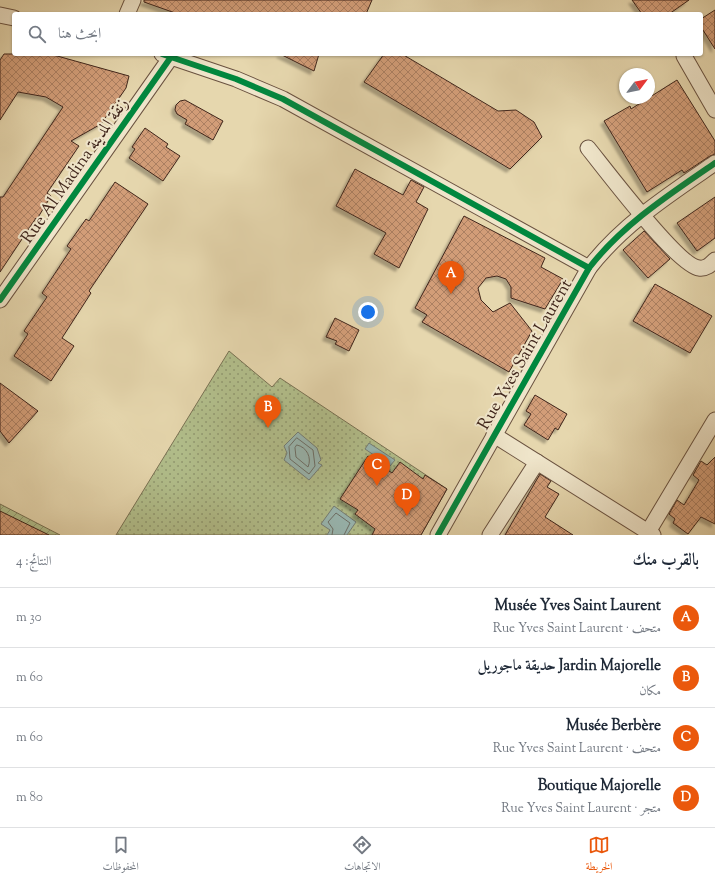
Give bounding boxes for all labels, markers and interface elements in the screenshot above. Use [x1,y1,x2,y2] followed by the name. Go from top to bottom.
[12,12,703,56] search box
[26,23,48,45] icon: search
[58,24,101,45] text: ابحث هنا
[619,68,655,104] north arrow
[16,93,135,249] street label: Rue Al Madina زنقة المدينة
[438,261,464,294] pin: A
[473,275,579,435] street label: Rue Yves Saint Laurent
[358,302,378,322] your location
[255,395,281,428] pin: B
[364,453,390,486] pin: C
[394,483,420,516] pin: D
[633,549,699,573] text: بالقرب منك
[16,553,52,571] text: النتائج: 4
[495,596,661,617] text: Musée Yves Saint Laurent
[16,609,42,627] text: 30 m
[681,609,691,627] text: A
[493,620,661,638] text: متحف · Rue Yves Saint Laurent
[478,656,661,677] text: Jardin Majorelle حديقة ماجوريل
[16,669,43,687] text: 60 m
[682,669,690,687] text: B
[639,683,661,701] text: مكان
[566,716,661,737] text: Musée Berbère
[16,729,43,747] text: 60 m
[681,729,691,747] text: C
[493,740,661,758] text: متحف · Rue Yves Saint Laurent
[538,776,661,797] text: Boutique Majorelle
[16,789,43,807] text: 80 m
[681,789,691,807] text: D
[501,800,661,818] text: متجر · Rue Yves Saint Laurent
[103,834,139,877] tab: المحفوظات
[344,834,381,877] tab: الاتجاهات
[586,834,612,877] tab: الخريطة

